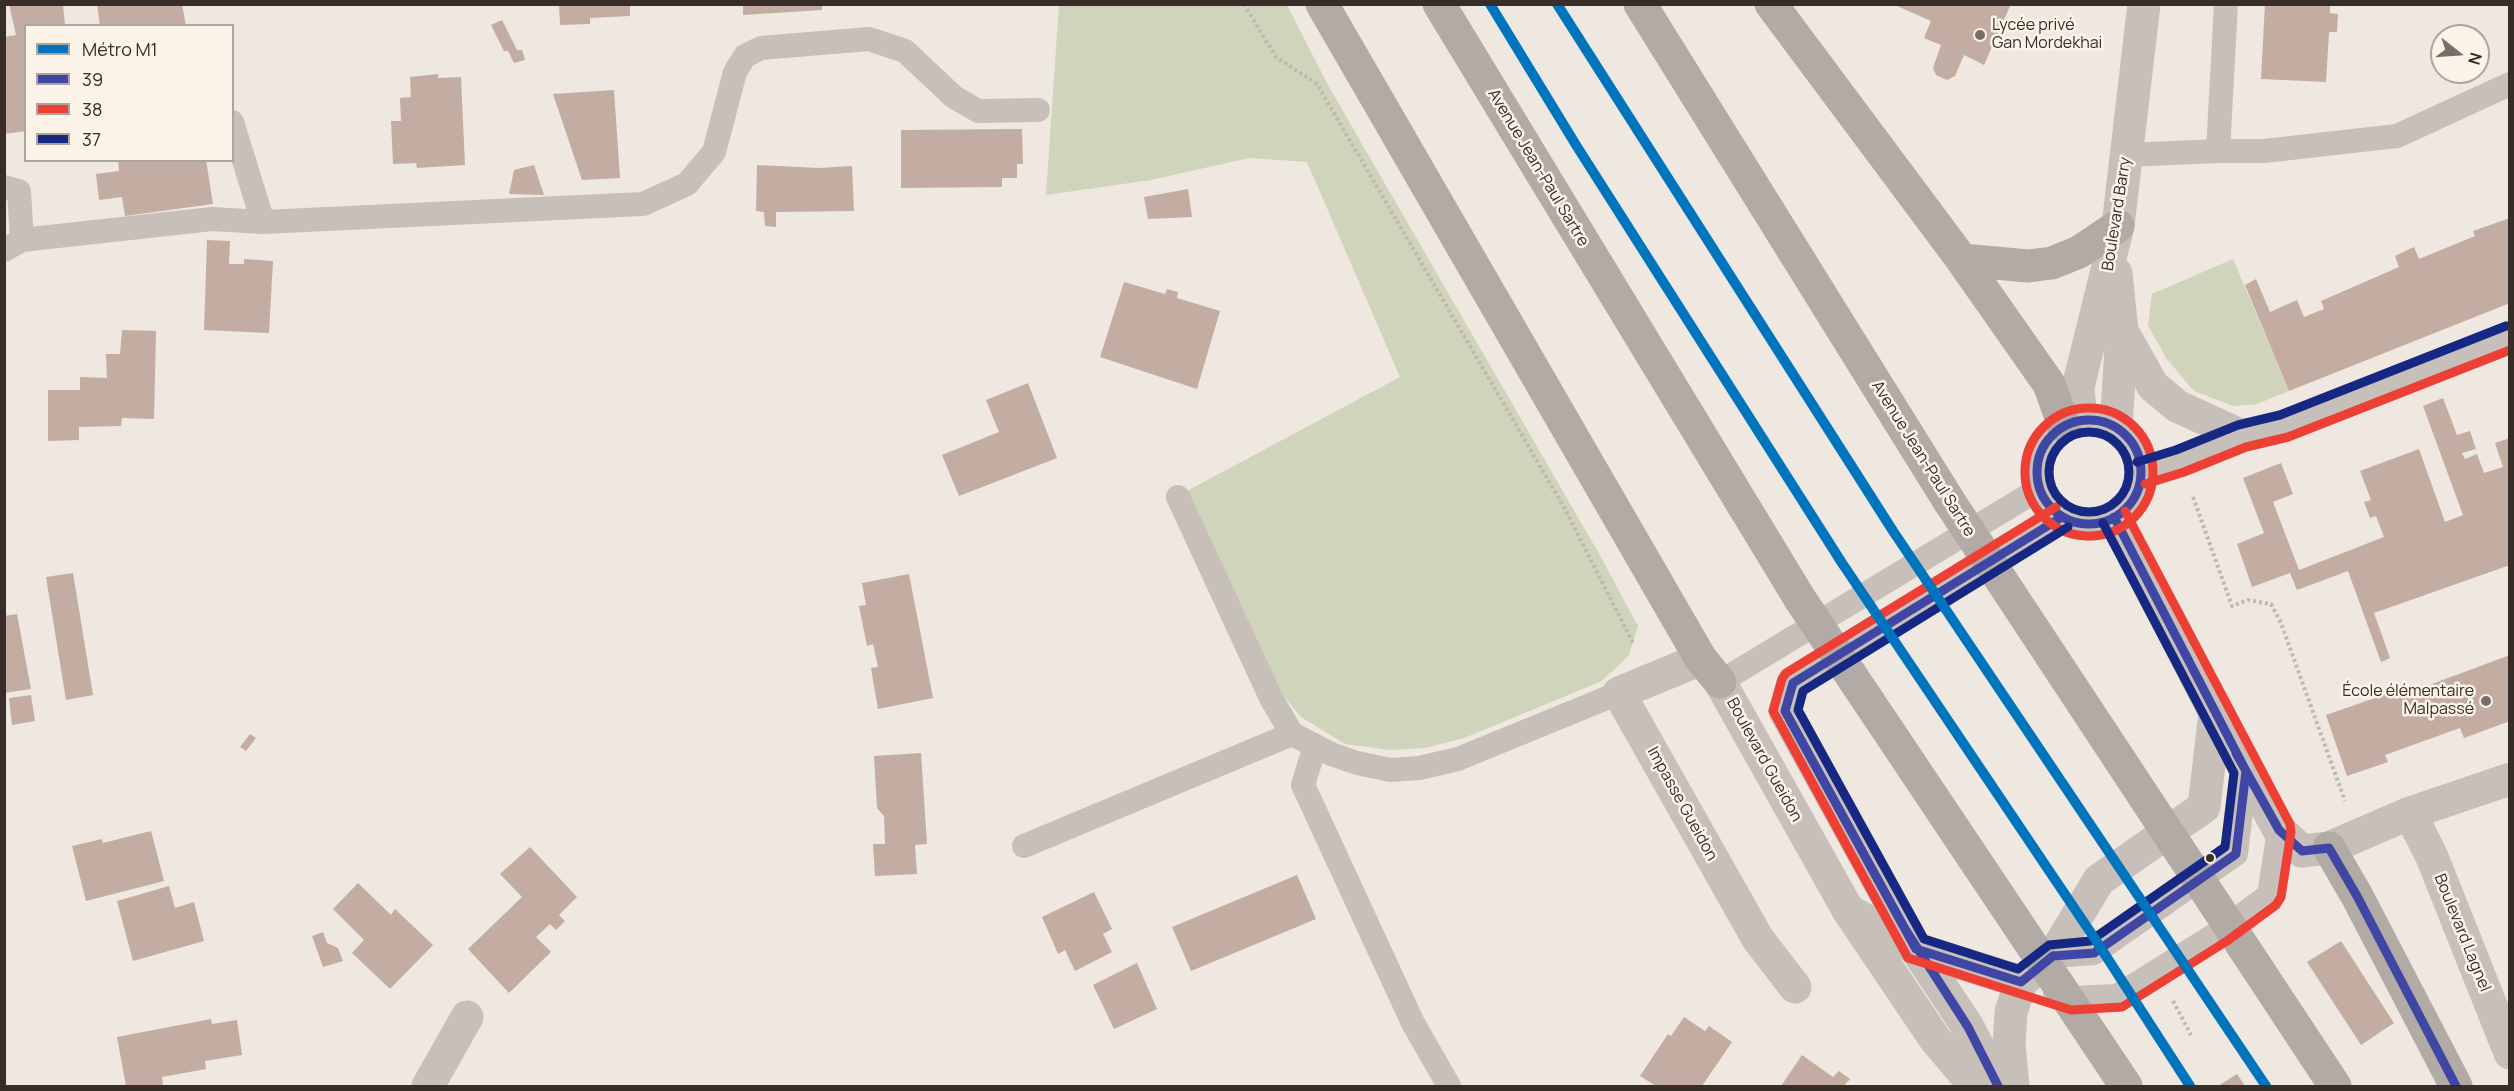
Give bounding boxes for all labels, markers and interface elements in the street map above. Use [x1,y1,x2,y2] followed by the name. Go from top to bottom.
[1992,16,2102,54] place label: Lycée privé Gan Mordekhai
[24,24,234,162] legend
[2430,24,2490,84] north arrow
[1973,28,1987,42] marker: Lycée privé Gan Mordekhai
[82,37,158,61] text: Métro M1
[2463,50,2488,67] text: N
[82,67,103,91] text: 39
[1483,86,1593,250] street label: Avenue Jean-Paul Sartre
[82,97,102,121] text: 38
[82,127,101,151] text: 37
[2099,156,2135,272] street label: Boulevard Barry
[1867,378,1979,540] street label: Avenue Jean-Paul Sartre
[2342,682,2474,720] place label: École élémentaire Malpassé
[2479,694,2493,708] marker: École élémentaire Malpassé
[1722,695,1806,825] street label: Boulevard Gueidon
[1643,744,1721,864] street label: Impasse Gueidon
[2204,852,2216,864] unlabelled marker
[2430,871,2494,995] street label: Boulevard Lagnel

